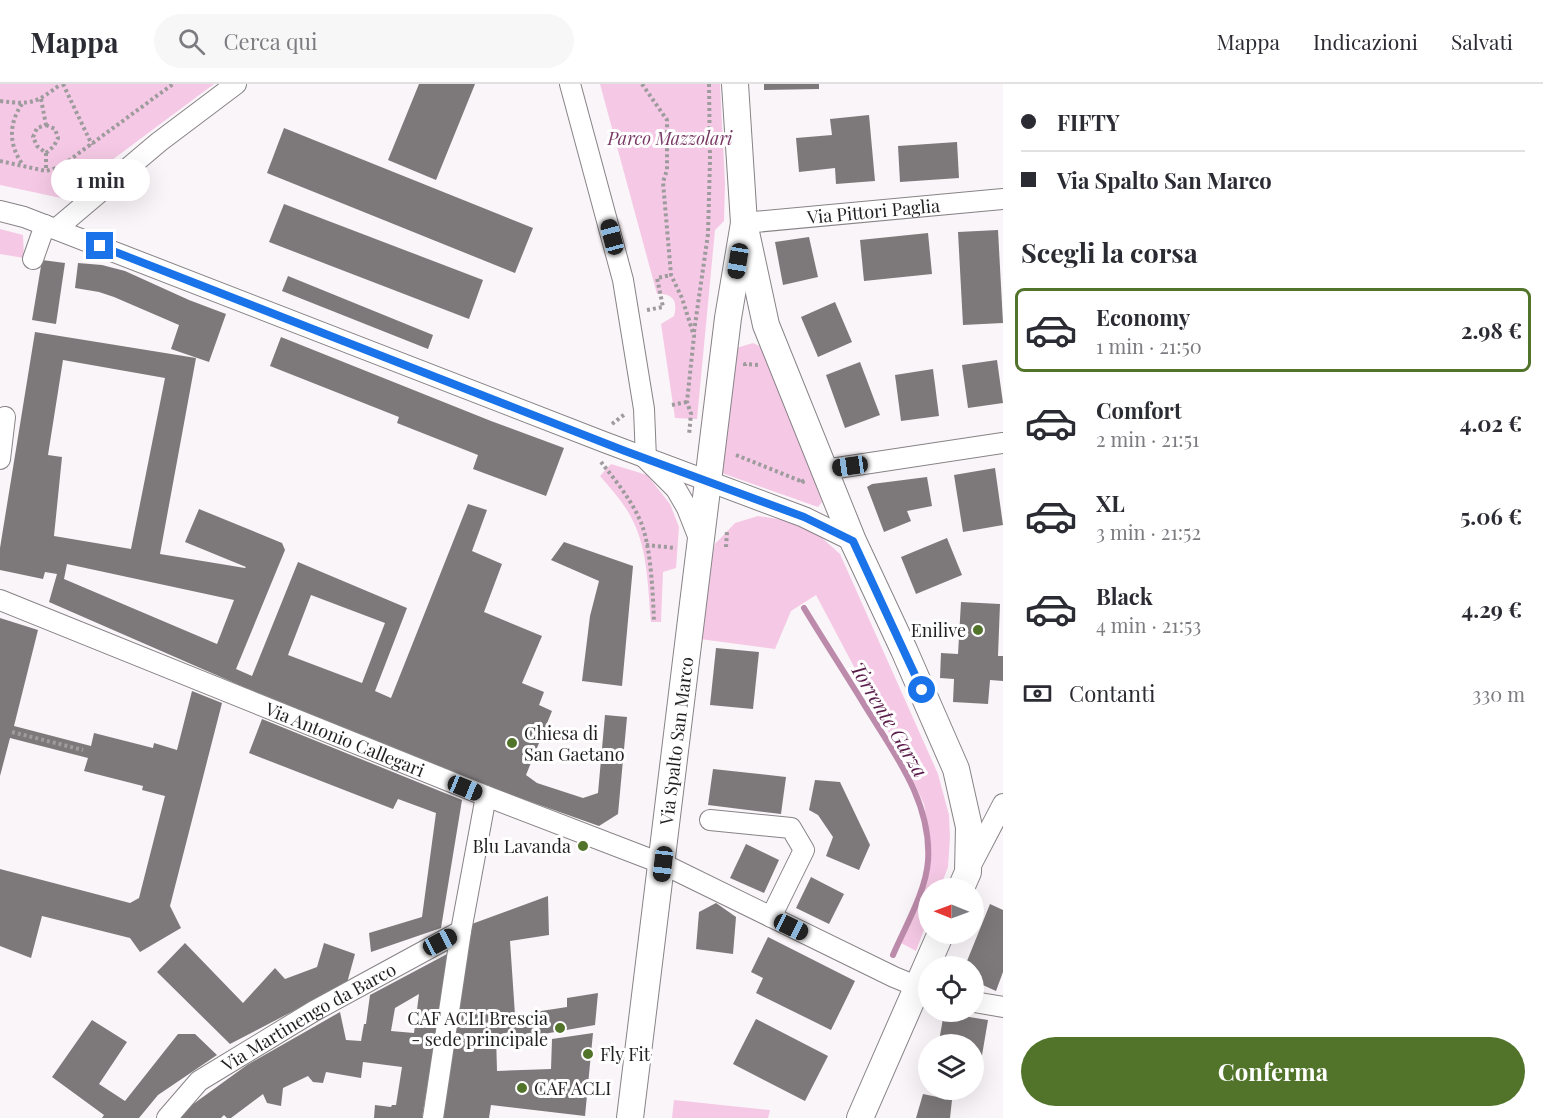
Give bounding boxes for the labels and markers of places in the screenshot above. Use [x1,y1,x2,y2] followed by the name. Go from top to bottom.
[911,618,966,642] place label: Enilive
[971,623,985,637] marker: Enilive
[524,721,625,766] place label: Chiesa di San Gaetano
[505,736,519,750] marker: Chiesa di San Gaetano
[473,834,571,858] place label: Blu Lavanda
[576,839,590,853] marker: Blu Lavanda
[407,1006,548,1051] place label: CAF ACLI Brescia - sede principale
[553,1021,567,1035] marker: CAF ACLI Brescia - sede principale
[600,1042,651,1066] place label: Fly Fit
[581,1047,595,1061] marker: Fly Fit
[534,1076,611,1100] place label: CAF ACLI
[515,1081,529,1095] marker: CAF ACLI

